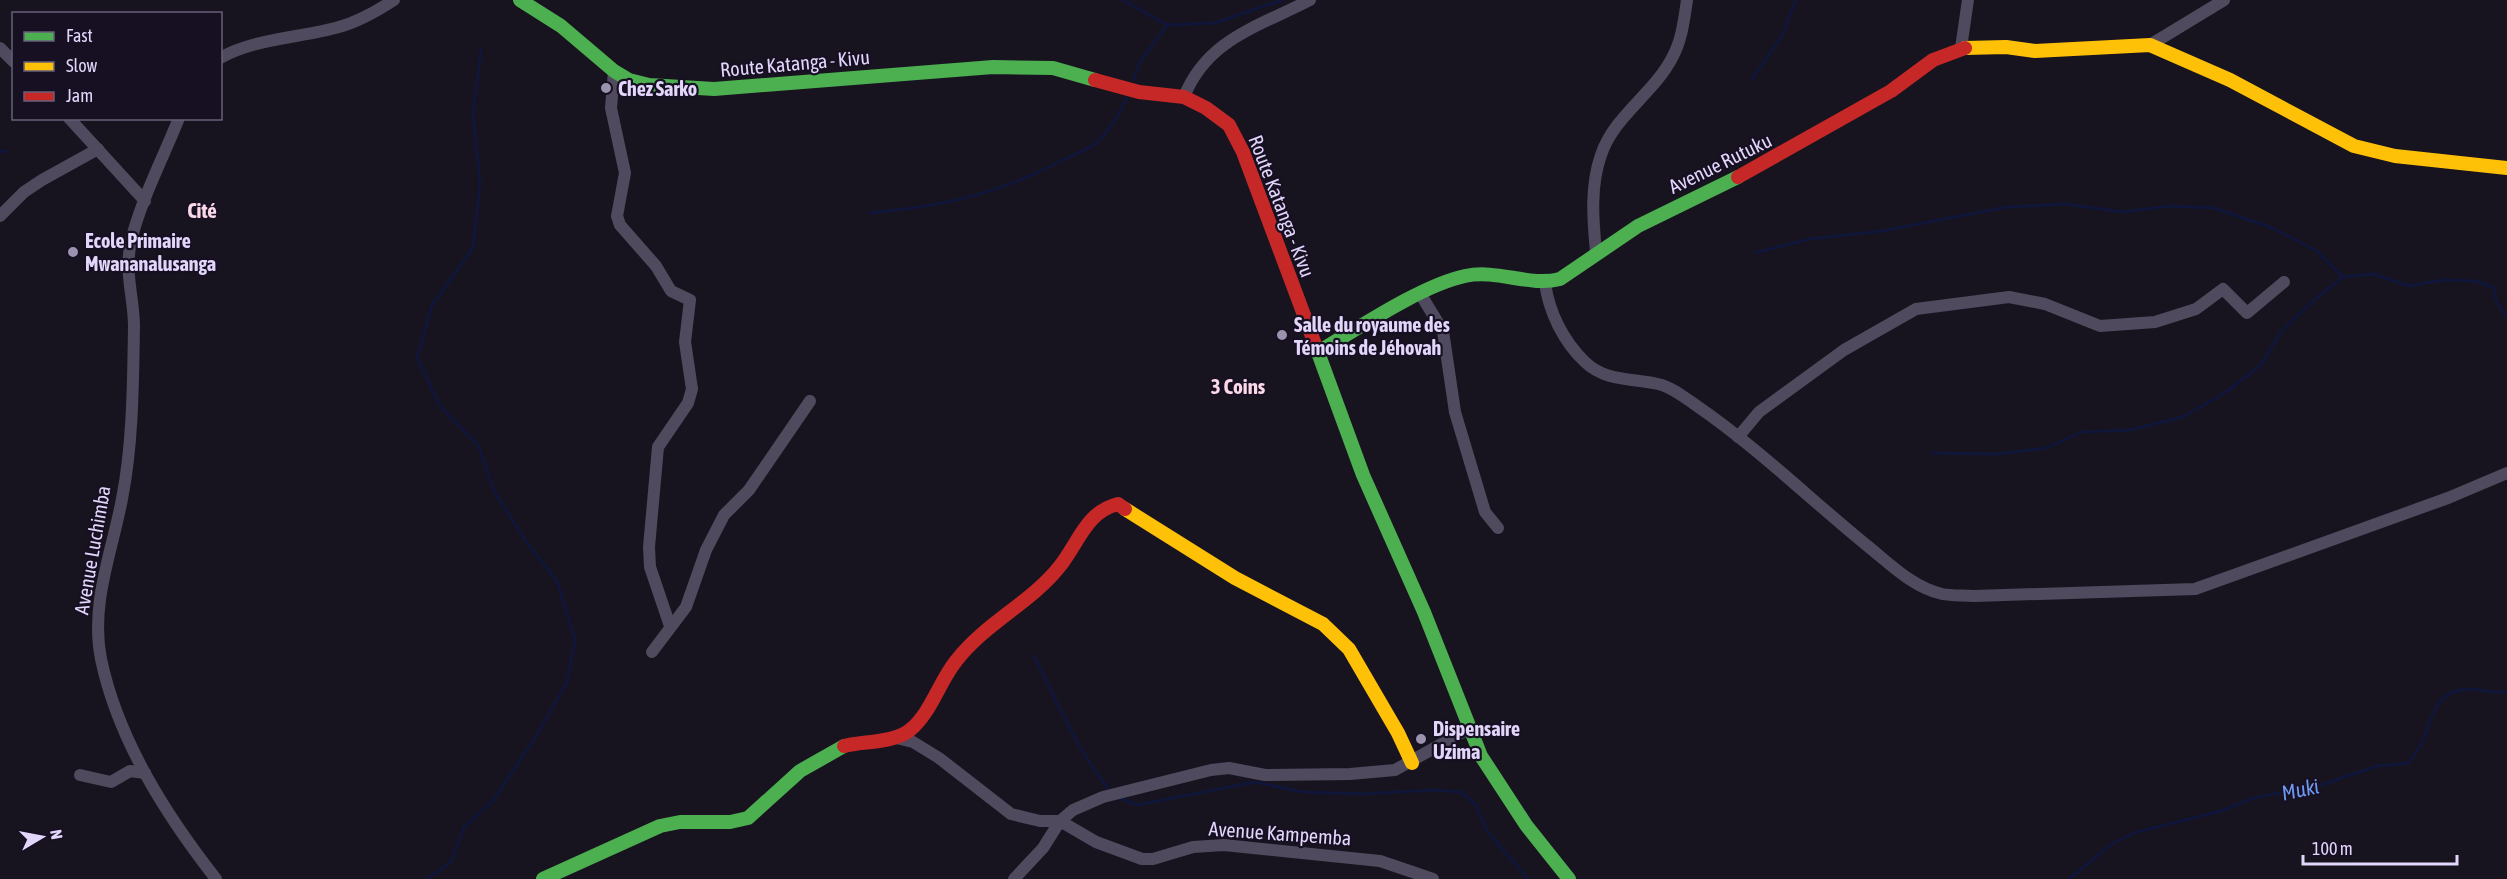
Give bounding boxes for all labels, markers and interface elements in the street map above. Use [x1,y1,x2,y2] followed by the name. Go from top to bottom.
[12,12,222,120] legend
[66,25,93,46] text: Fast
[719,45,871,81] street label: Route Katanga - Kivu
[66,55,97,76] text: Slow
[618,77,697,100] place label: Chez Sarko
[599,81,613,95] marker: Chez Sarko
[66,85,93,106] text: Jam
[1665,128,1775,198] street label: Avenue Rutuku
[1244,132,1320,280] street label: Route Katanga - Kivu
[187,198,217,222] district label: Cité
[85,229,216,275] place label: Ecole Primaire Mwananalusanga
[66,245,80,259] marker: Ecole Primaire Mwananalusanga
[1294,313,1450,359] place label: Salle du royaume des Témoins de Jéhovah
[1275,328,1289,342] marker: Salle du royaume des Témoins de Jéhovah
[1211,374,1266,398] district label: 3 Coins
[69,484,115,616] street label: Avenue Luchimba
[1433,717,1520,763] place label: Dispensaire Uzima
[1414,732,1428,746] marker: Dispensaire Uzima
[2279,773,2321,805] water label: Muki
[12,807,72,867] north arrow
[1208,817,1352,849] street label: Avenue Kampemba
[47,828,66,841] text: N
[2303,828,2458,866] scale bar
[2312,838,2353,859] text: 100 m

